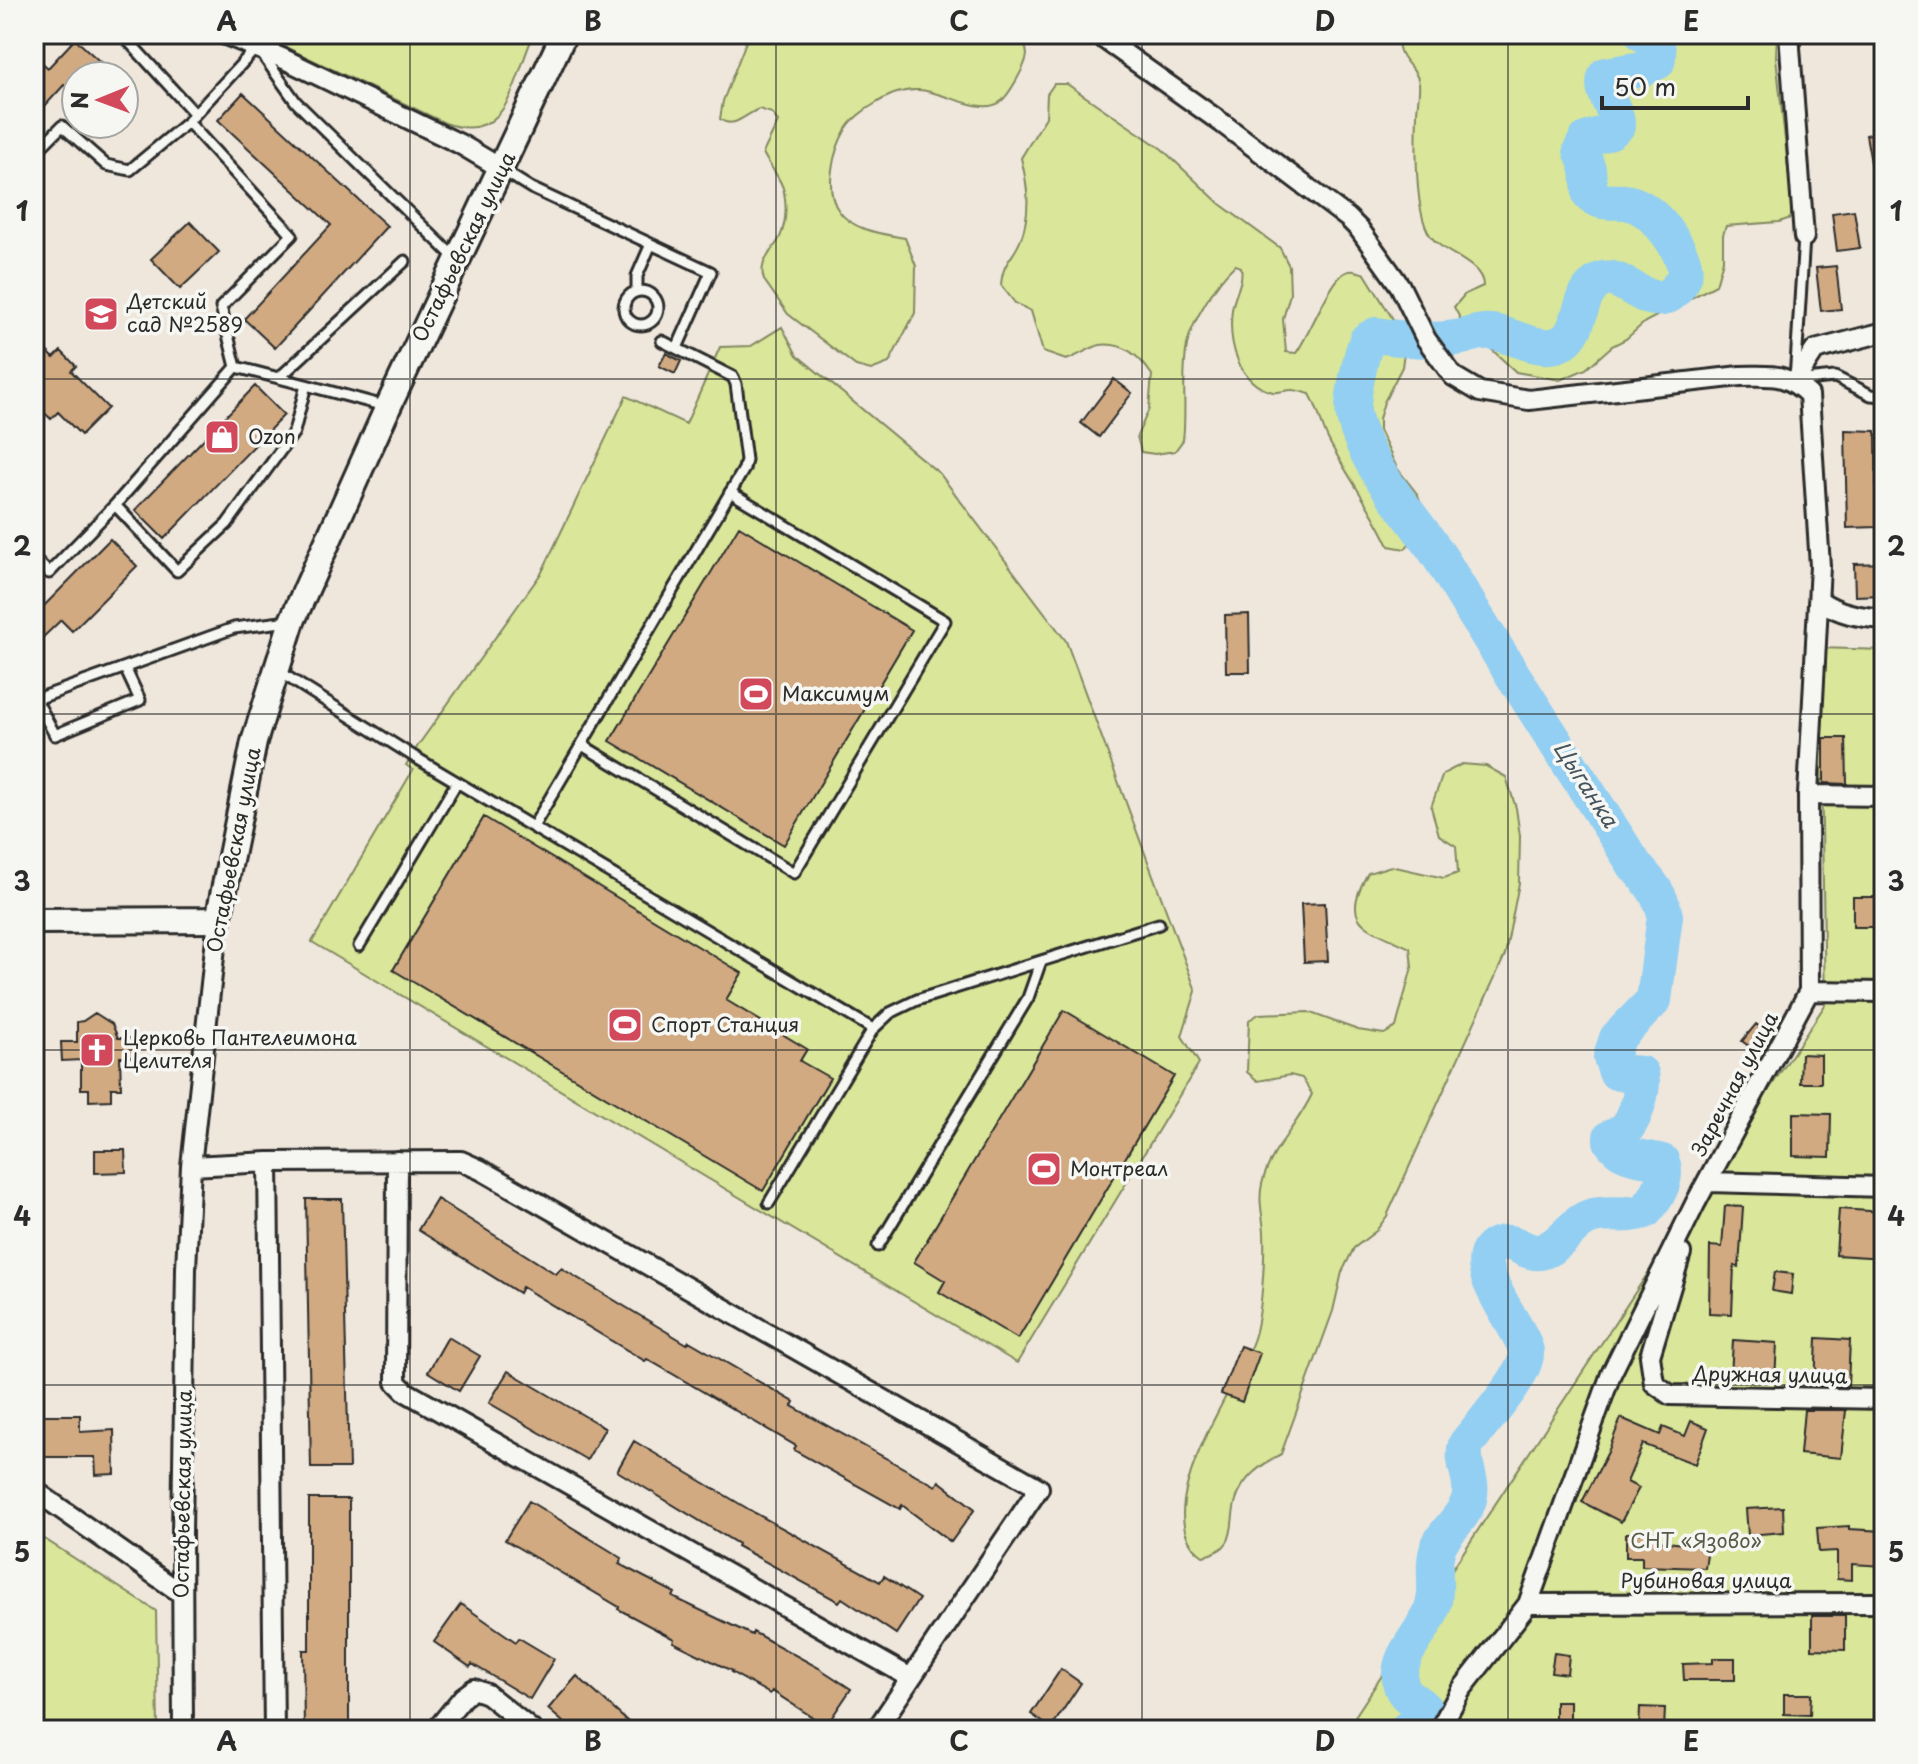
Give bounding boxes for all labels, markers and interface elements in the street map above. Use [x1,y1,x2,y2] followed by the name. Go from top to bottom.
[217,1,237,40] text: A
[584,1,602,40] text: B
[949,1,969,40] text: C
[1315,1,1335,40] text: D
[1683,1,1699,40] text: E
[60,60,140,140] north arrow
[1602,60,1748,110] scale bar
[1614,68,1676,104] text: 50 m
[62,91,95,109] text: N
[404,146,522,347] street label: Остафьевская улица
[16,191,28,230] text: 1
[1890,191,1902,230] text: 1
[126,286,243,339] place label: Детский сад №2589
[82,295,120,333] school or university icon: Детский сад №2589
[203,418,241,456] shop icon: Ozon
[248,421,296,451] place label: Ozon
[13,526,31,565] text: 2
[1887,526,1905,565] text: 2
[737,675,775,713] sports icon: Максимум
[782,678,890,708] place label: Максимум
[1547,733,1628,834] water label: Цыганка
[198,744,268,955] street label: Остафьевская улица
[13,861,31,900] text: 3
[1887,861,1905,900] text: 3
[606,1006,644,1044] sports icon: Спорт Станция
[1683,1006,1785,1161] street label: Заречная улица
[651,1009,799,1039] place label: Спорт Станция
[123,1022,357,1075] place label: Церковь Пантелеимона Целителя
[78,1031,116,1069] church icon: Церковь Пантелеимона Целителя
[1025,1150,1063,1188] sports icon: Монтреал
[1070,1153,1168,1183] place label: Монтреал
[13,1196,31,1235] text: 4
[1887,1196,1905,1235] text: 4
[1691,1358,1848,1390] street label: Дружная улица
[165,1389,199,1599] street label: Остафьевская улица
[1630,1525,1762,1555] park label: СНТ «Язово»
[14,1532,30,1571] text: 5
[1888,1532,1904,1571] text: 5
[1620,1565,1792,1595] street label: Рубиновая улица
[217,1721,237,1760] text: A
[584,1721,602,1760] text: B
[949,1721,969,1760] text: C
[1315,1721,1335,1760] text: D
[1683,1721,1699,1760] text: E

